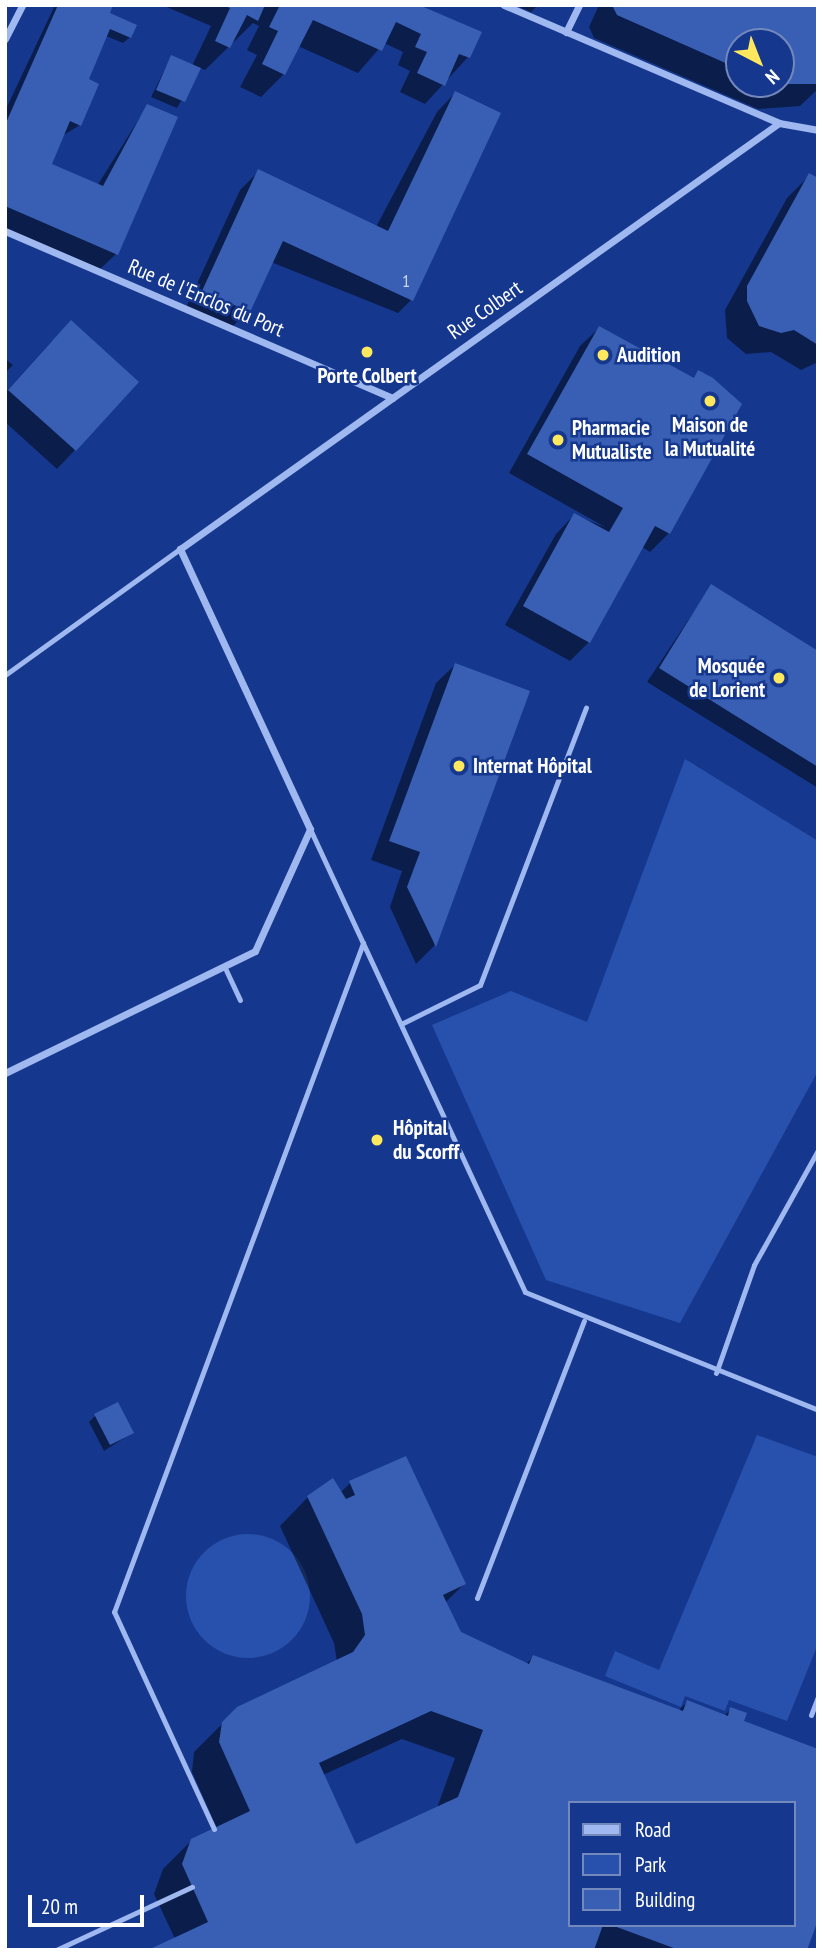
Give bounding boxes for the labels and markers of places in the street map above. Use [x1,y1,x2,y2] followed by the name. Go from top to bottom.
[617,342,681,368] place label: Audition
[359,344,375,360] marker: Porte Colbert
[595,347,611,363] marker: Audition
[317,363,417,389] place label: Porte Colbert
[702,393,718,409] marker: Maison de la Mutualité
[665,412,755,462] place label: Maison de la Mutualité
[572,415,652,465] place label: Pharmacie Mutualiste
[550,432,566,448] marker: Pharmacie Mutualiste
[689,653,765,703] place label: Mosquée de Lorient
[771,670,787,686] marker: Mosquée de Lorient
[473,753,592,779] place label: Internat Hôpital
[451,758,467,774] marker: Internat Hôpital
[393,1115,459,1165] place label: Hôpital du Scorff
[367,1130,387,1150] marker: Hôpital du Scorff

